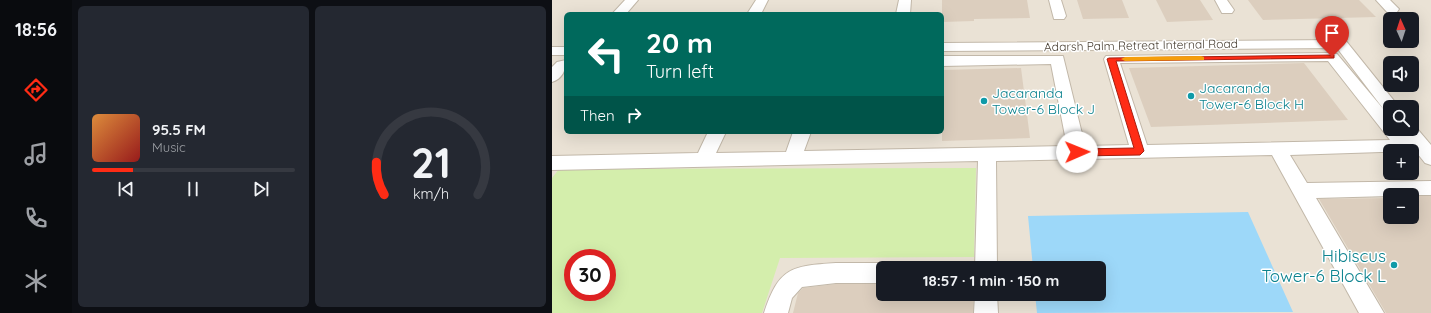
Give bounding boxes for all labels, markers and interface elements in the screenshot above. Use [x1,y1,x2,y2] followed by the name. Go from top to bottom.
[1383,12,1419,48] north arrow
[1383,12,1419,224] map controls
[1315,16,1349,57] pin
[15,18,57,41] text: 18:56
[1321,22,1343,44] icon: arrive
[646,25,713,60] text: 20 m
[580,28,632,80] icon: left
[1044,36,1238,54] street label: Adarsh Palm Retreat Internal Road
[1383,56,1419,92] button: sound
[646,60,714,83] text: Turn left
[22,76,50,104] icon: directions
[1199,79,1304,113] place label: Jacaranda Tower-6 Block H
[992,84,1095,118] place label: Jacaranda Tower-6 Block J
[1186,91,1196,101] marker: Jacaranda Tower-6 Block H
[979,96,989,106] marker: Jacaranda Tower-6 Block J
[1383,100,1419,136] button: search
[623,104,645,126] icon: right
[580,106,615,125] text: Then
[152,120,206,139] text: 95.5 FM
[1056,131,1098,173] position arrow
[411,135,450,187] text: 21
[152,139,186,155] text: Music
[22,140,50,168] icon: music
[1383,144,1419,180] button: +
[115,178,137,200] icon: previous
[182,178,204,200] icon: pause
[250,178,272,200] icon: next
[412,184,449,202] text: km/h
[1383,188,1419,224] button: −
[22,204,50,232] icon: phone
[1262,245,1386,286] place label: Hibiscus Tower-6 Block L
[564,249,616,301] speed limit sign: 30
[1389,260,1399,270] marker: Hibiscus Tower-6 Block L
[22,267,50,295] icon: climate
[923,271,1059,290] text: 18:57 · 1 min · 150 m

